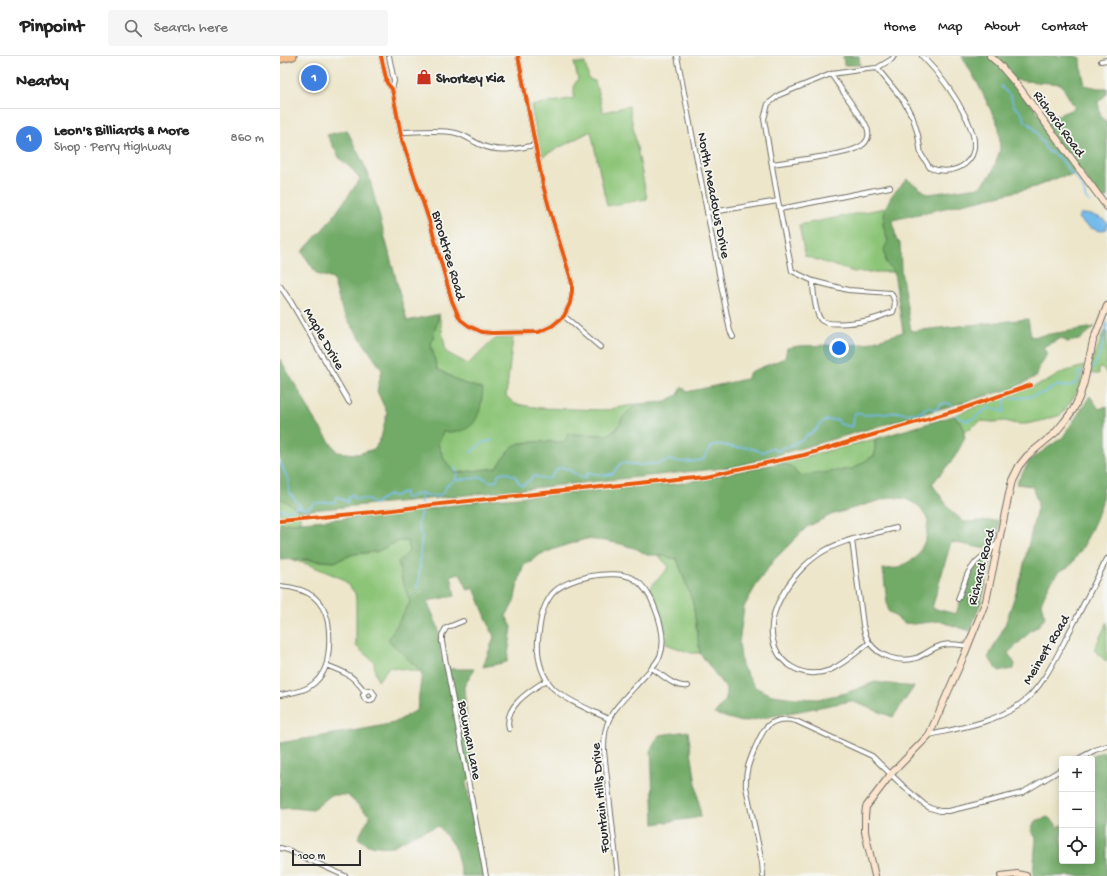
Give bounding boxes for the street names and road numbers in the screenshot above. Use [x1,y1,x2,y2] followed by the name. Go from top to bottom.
[1028,88,1089,162] street label: Richard Road
[692,131,733,261] street label: North Meadows Drive
[426,208,469,304] street label: Brooktree Road
[298,305,348,374] street label: Maple Drive
[965,526,1000,607] street label: Richard Road
[1020,611,1076,688] street label: Meinert Road
[452,699,485,782] street label: Bowman Lane
[588,741,615,854] street label: Fountain Hills Drive

